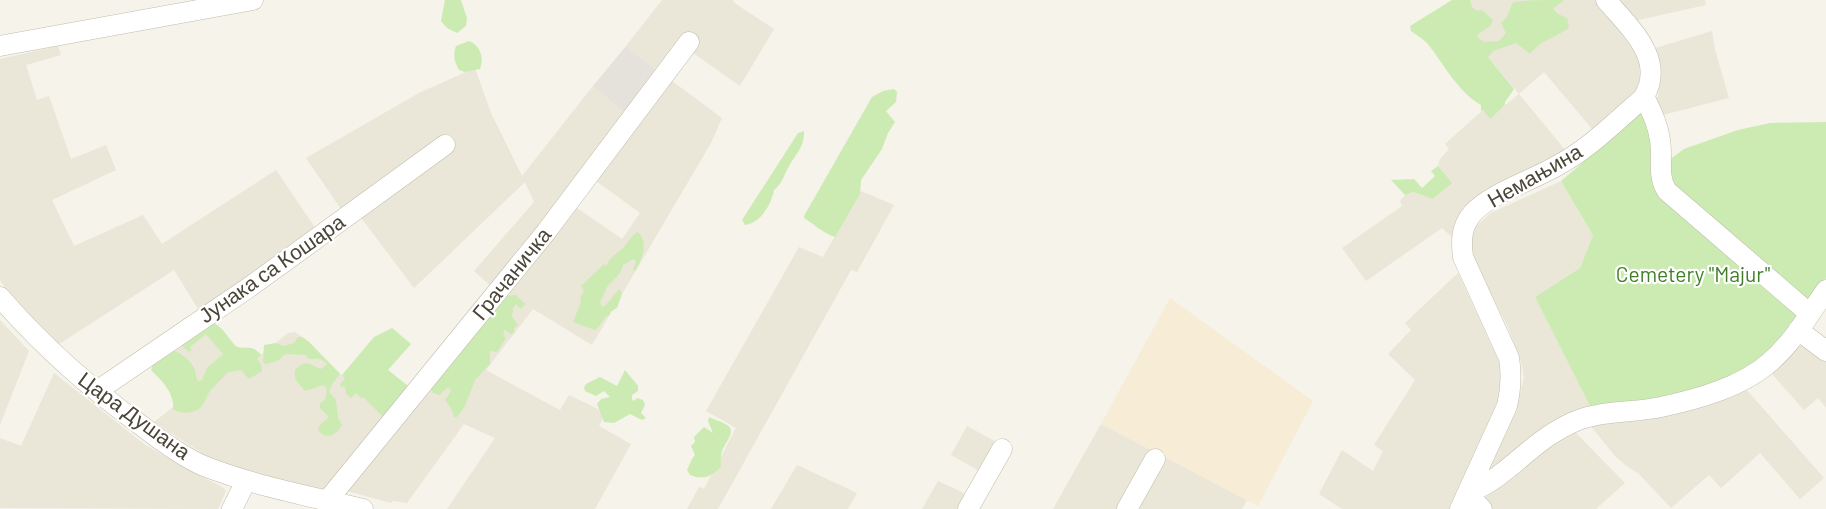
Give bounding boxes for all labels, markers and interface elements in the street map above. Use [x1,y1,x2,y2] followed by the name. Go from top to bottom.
[1483,137,1586,212] street label: Немањина
[194,208,349,327] street label: Јунака са Кошара
[466,222,556,324] street label: Грачаничка
[1616,261,1770,286] park label: Cemetery "Majur"
[74,366,196,464] street label: Цара Душана

